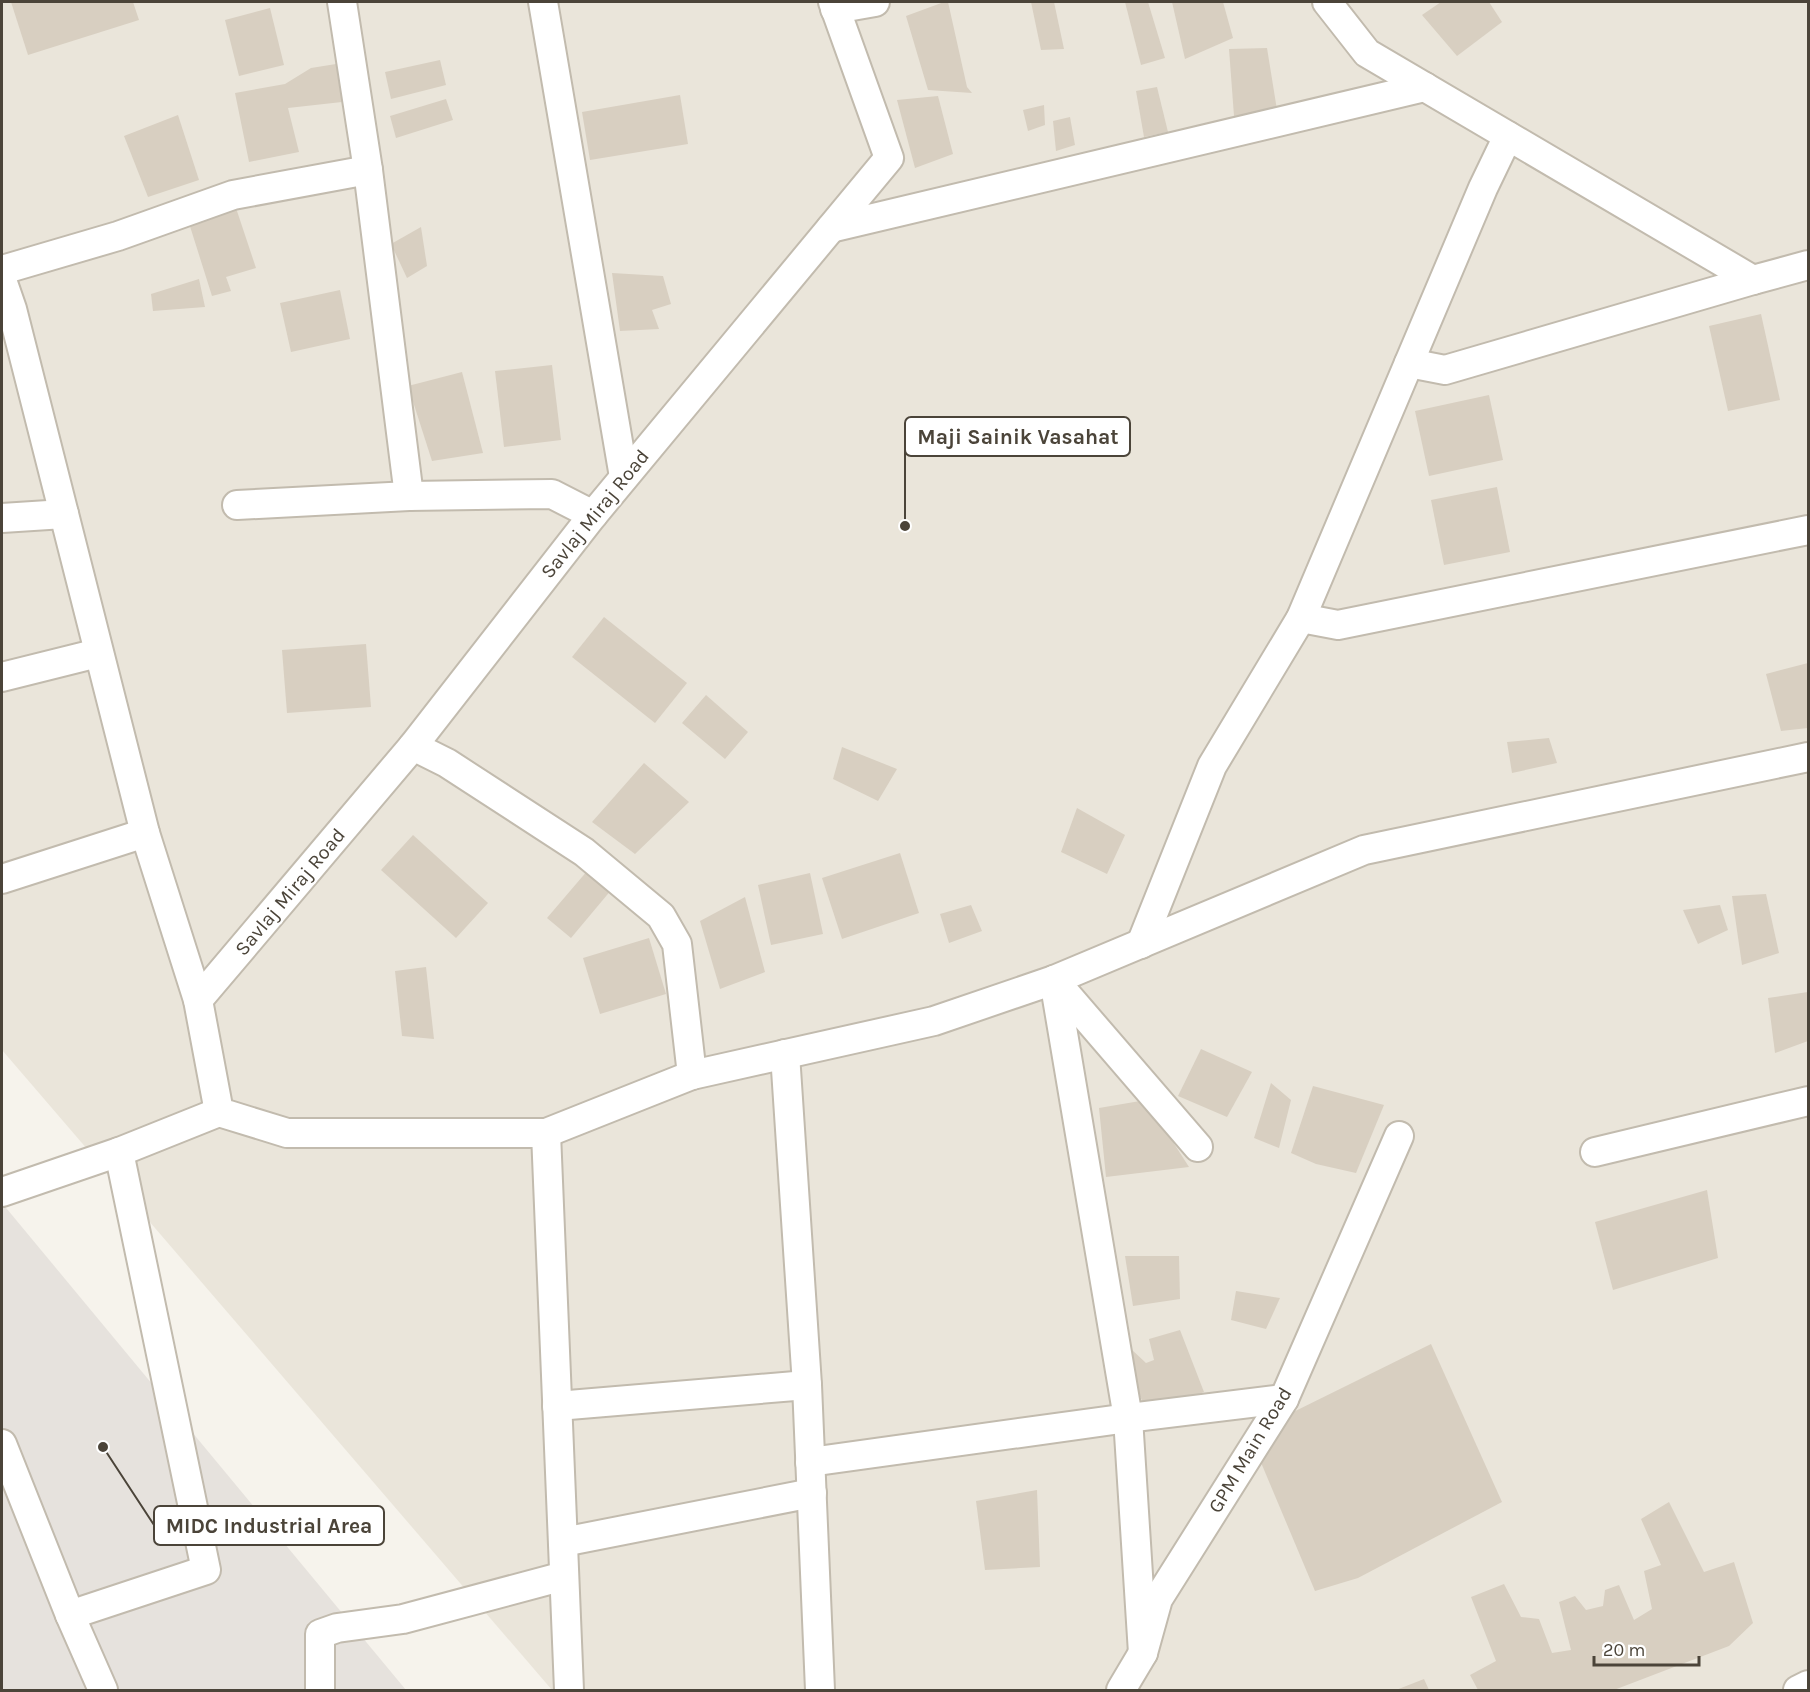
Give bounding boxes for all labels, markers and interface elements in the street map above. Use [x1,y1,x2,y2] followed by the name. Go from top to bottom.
[905,417,1130,456] callout: Maji Sainik Vasahat
[917,425,1119,449] text: Maji Sainik Vasahat
[536,445,654,583] street label: Savlaj Miraj Road
[230,824,350,960] street label: Savlaj Miraj Road
[1203,1383,1297,1517] street label: GPM Main Road
[154,1506,384,1545] callout: MIDC Industrial Area
[166,1514,372,1538] text: MIDC Industrial Area
[1594,1629,1699,1667] scale bar
[1603,1639,1645,1661] text: 20 m

